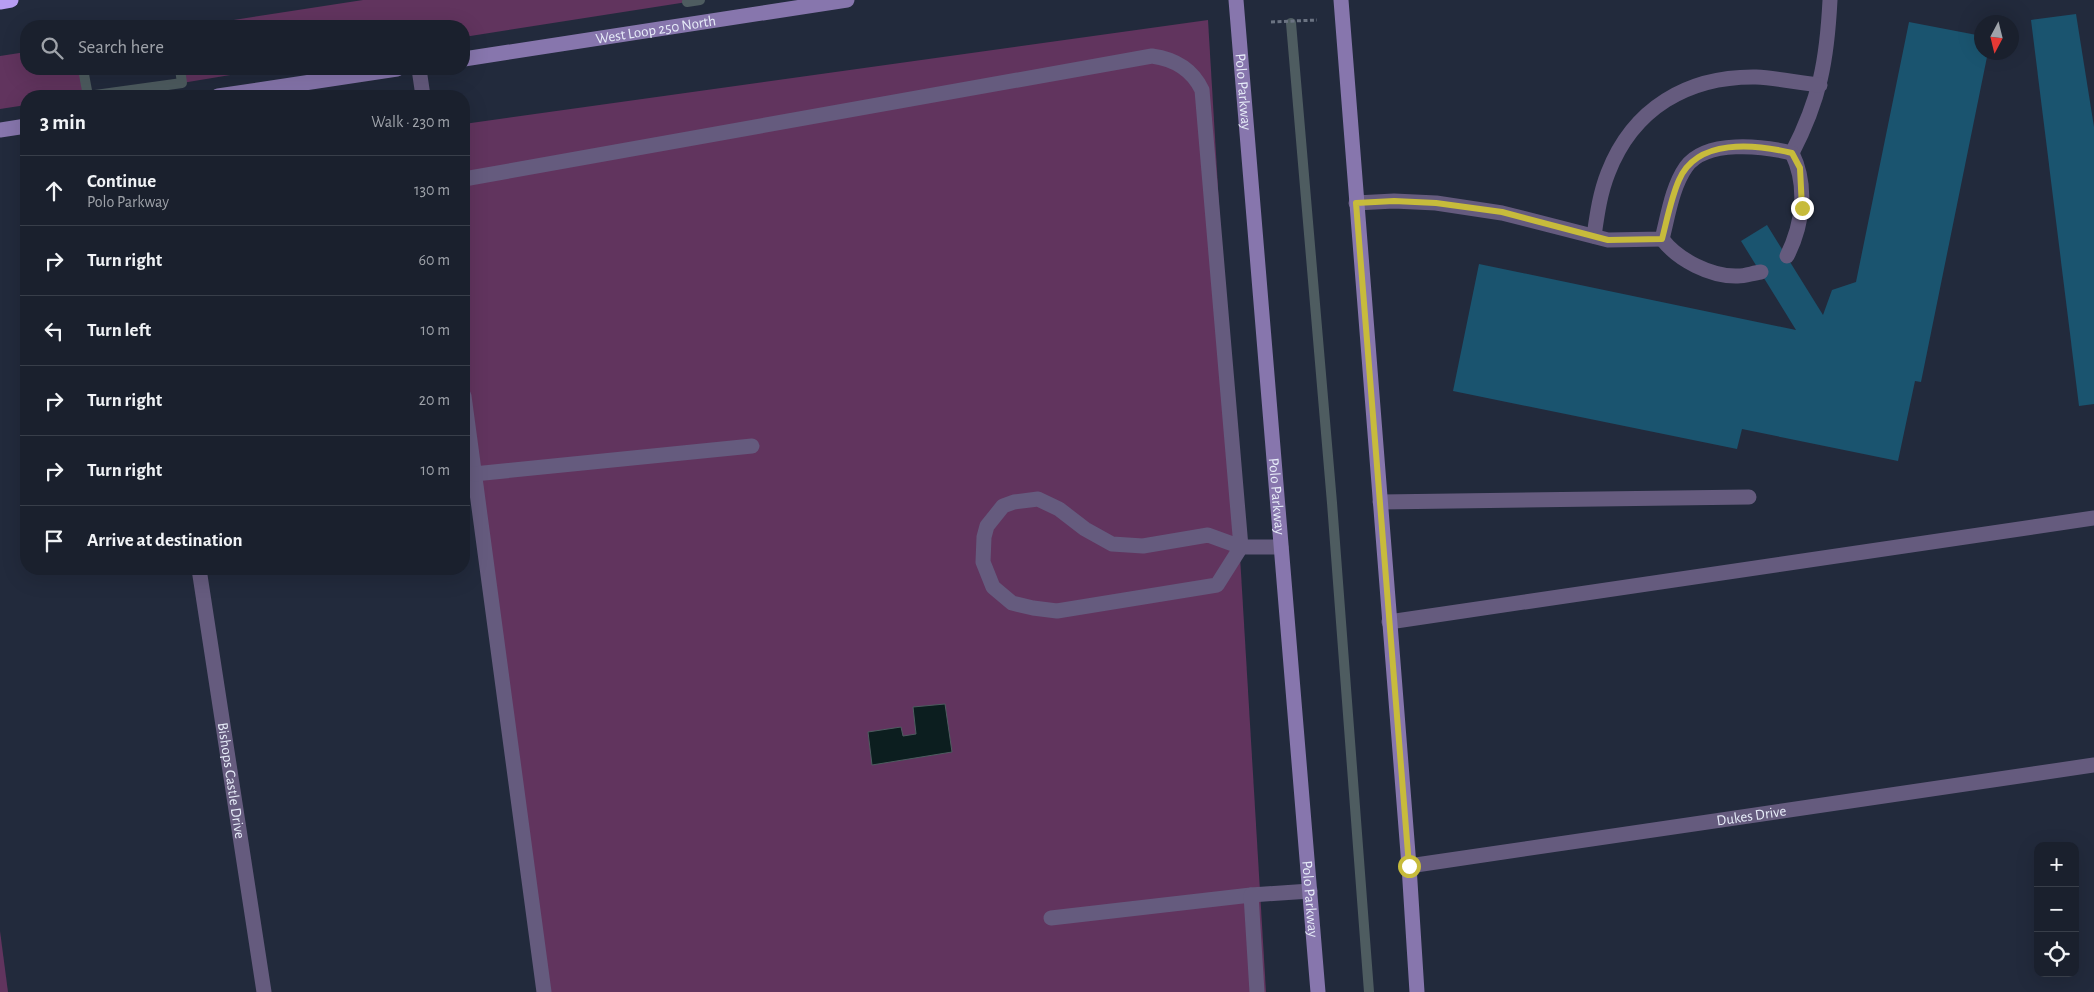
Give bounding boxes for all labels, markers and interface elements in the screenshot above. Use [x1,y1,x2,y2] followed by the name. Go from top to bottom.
[595,13,717,46] street label: West Loop 250 North
[1974,15,2019,60] north arrow
[20,20,470,75] search box
[38,34,66,62] icon: search
[78,38,164,57] text: Search here
[1233,53,1254,131] street label: Polo Parkway
[40,112,86,133] text: 3 min
[371,114,450,130] text: Walk · 230 m
[87,172,156,191] text: Continue
[40,177,68,205] icon: ahead
[414,182,450,198] text: 130 m
[87,194,169,210] text: Polo Parkway
[1791,197,1814,220] route end
[40,247,68,275] icon: right
[87,251,162,270] text: Turn right
[419,252,450,268] text: 60 m
[40,317,68,345] icon: left
[87,321,151,340] text: Turn left
[421,322,450,338] text: 10 m
[40,387,68,415] icon: right
[87,391,162,410] text: Turn right
[419,392,450,408] text: 20 m
[40,457,68,485] icon: right
[1266,457,1288,536] street label: Polo Parkway
[87,461,162,480] text: Turn right
[421,462,450,478] text: 10 m
[40,527,68,555] icon: arrive
[87,531,243,550] text: Arrive at destination
[215,721,248,840] street label: Bishops Castle Drive
[1715,803,1787,828] street label: Dukes Drive
[2034,842,2079,977] map controls
[2034,842,2079,887] button: +
[1398,855,1421,878] route start
[1300,860,1321,939] street label: Polo Parkway
[2034,887,2079,932] button: −
[2034,932,2079,977] button: locate

